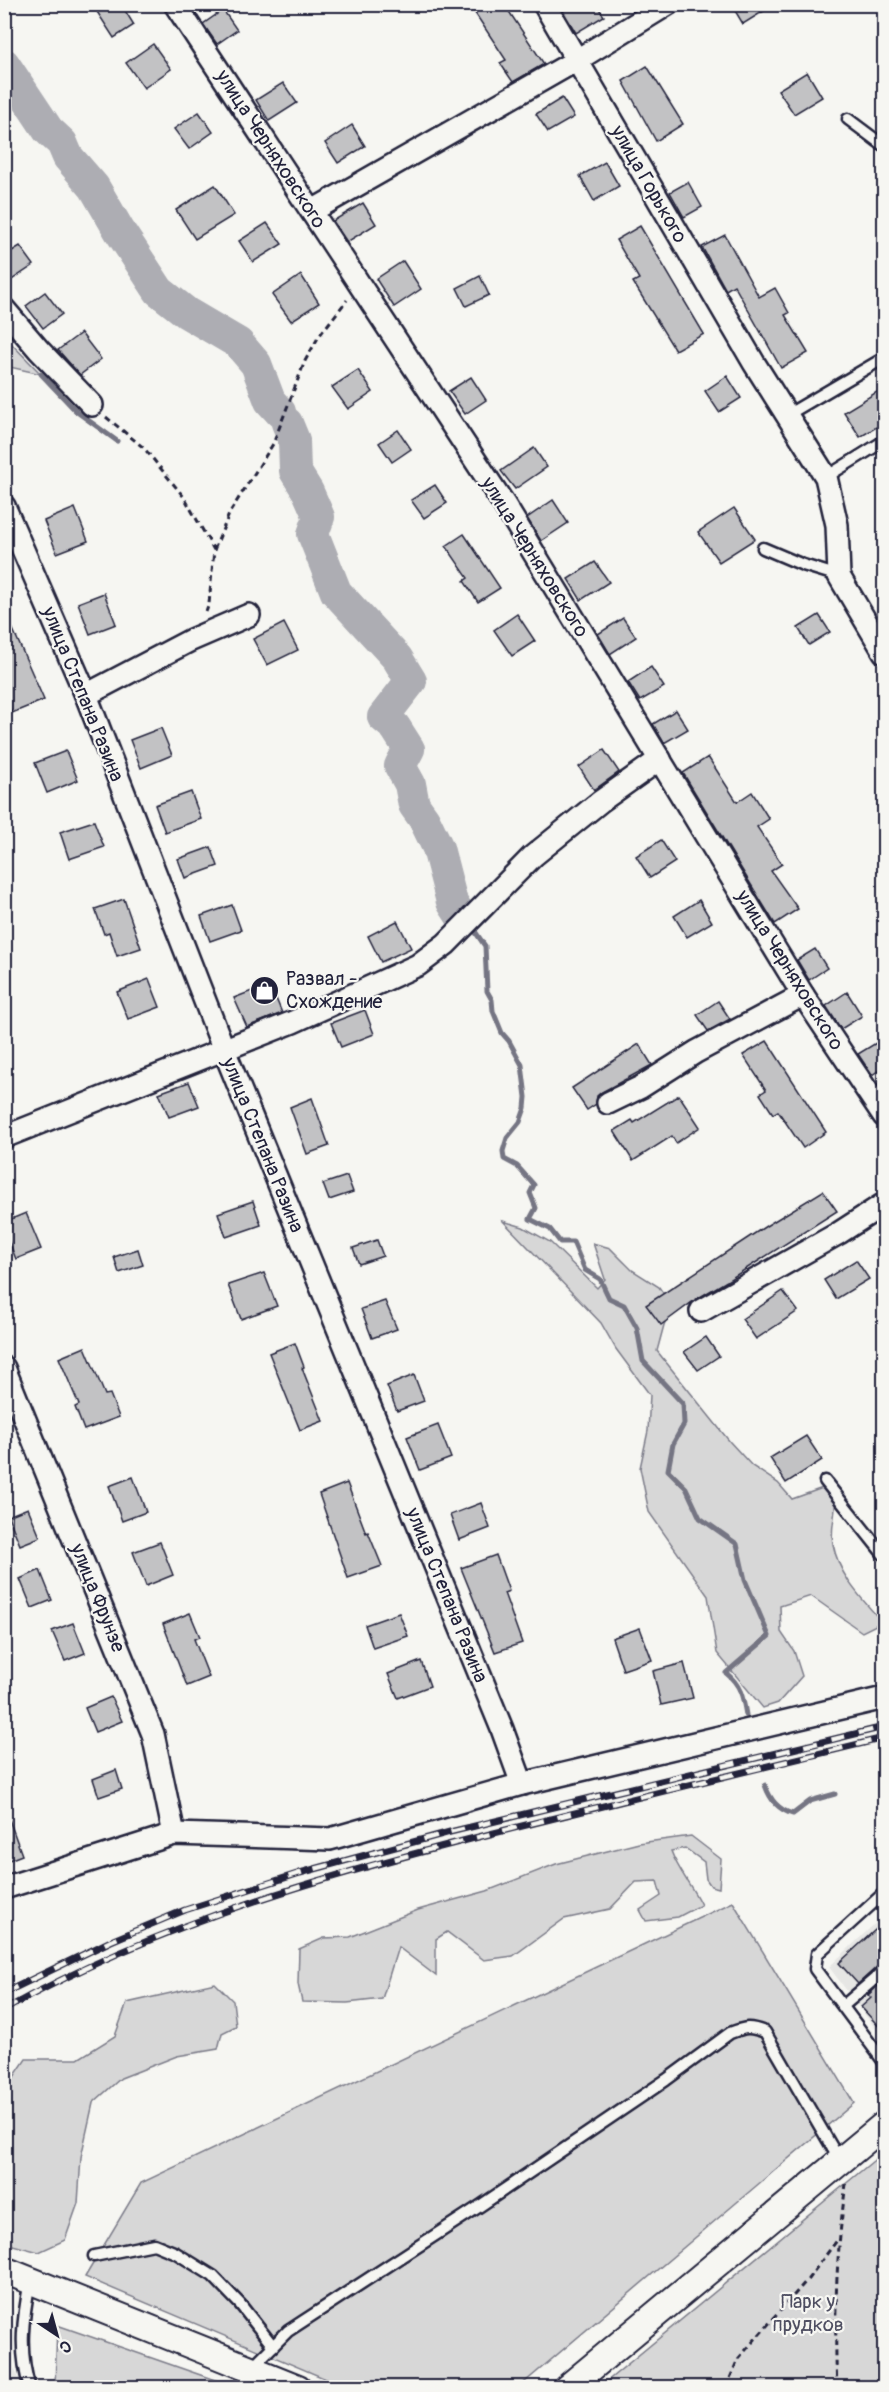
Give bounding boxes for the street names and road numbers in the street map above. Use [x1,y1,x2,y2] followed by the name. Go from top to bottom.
[210,64,332,233] street label: улица Черняховского
[605,120,693,248] street label: улица Горького
[475,471,595,642] street label: улица Черняховского
[36,602,130,785] street label: улица Степана Разина
[730,884,850,1055] street label: улица Черняховского
[216,1053,310,1236] street label: улица Степана Разина
[400,1503,494,1686] street label: улица Степана Разина
[64,1539,131,1656] street label: улица Фрунзе

